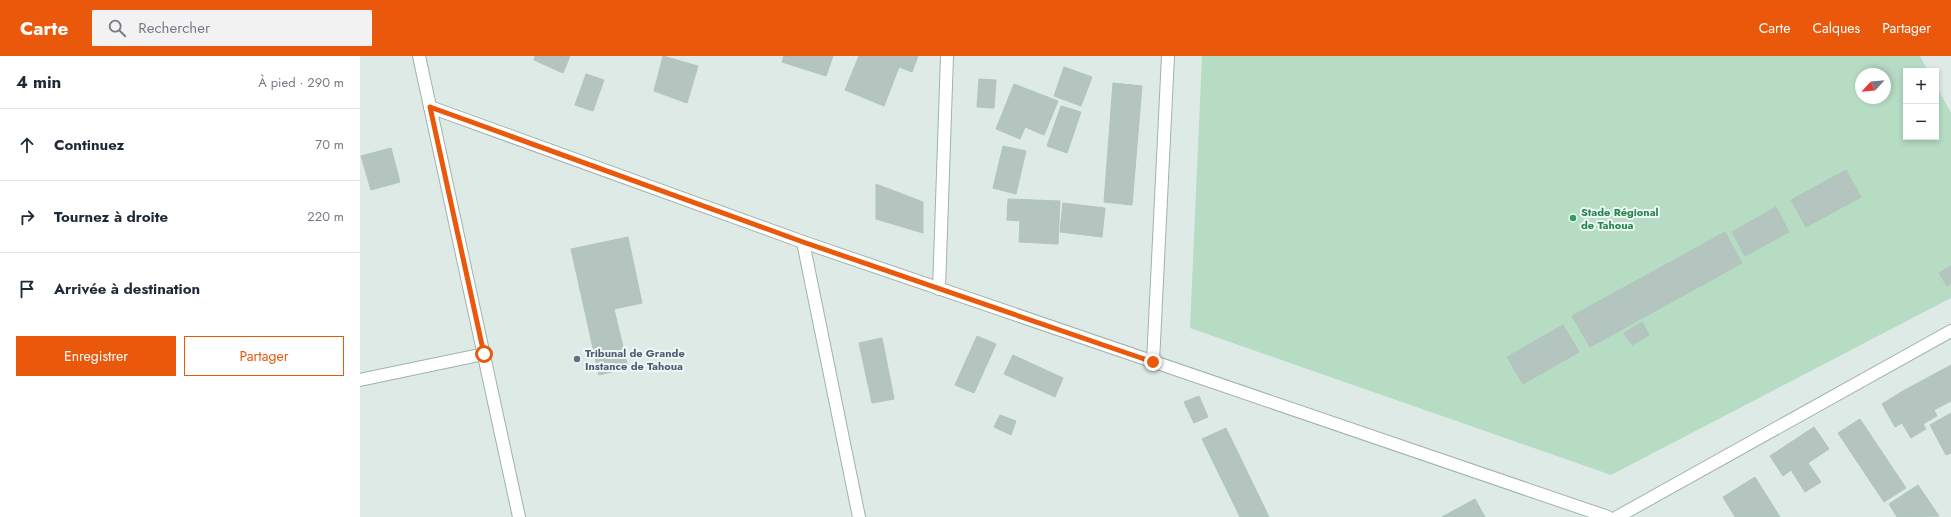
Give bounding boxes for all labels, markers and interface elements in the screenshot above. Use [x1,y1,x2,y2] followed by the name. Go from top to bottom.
[92,10,372,46] search box
[20,15,68,42] text: Carte
[106,17,128,39] icon: search
[138,17,210,39] text: Rechercher
[1759,18,1790,38] text: Carte
[1812,18,1860,38] text: Calques
[1882,18,1931,38] text: Partager
[1855,68,1891,104] north arrow
[1903,68,1939,140] map controls
[1903,68,1939,104] button: +
[16,70,61,94] text: 4 min
[258,73,344,92] text: À pied · 290 m
[1903,104,1939,140] button: −
[16,134,38,156] icon: ahead
[54,134,124,156] text: Continuez
[315,135,344,154] text: 70 m
[1581,204,1659,233] place label: Stade Régional de Tahoua
[16,206,38,228] icon: right
[54,206,168,228] text: Tournez à droite
[307,207,344,226] text: 220 m
[1568,213,1578,223] marker: Stade Régional de Tahoua
[16,278,38,300] icon: arrive
[54,278,200,300] text: Arrivée à destination
[16,336,176,376] button: Enregistrer
[184,336,344,376] button: Partager
[475,345,493,363] route start
[585,345,685,374] place label: Tribunal de Grande Instance de Tahoua
[1144,353,1162,371] route end
[572,354,582,364] marker: Tribunal de Grande Instance de Tahoua

